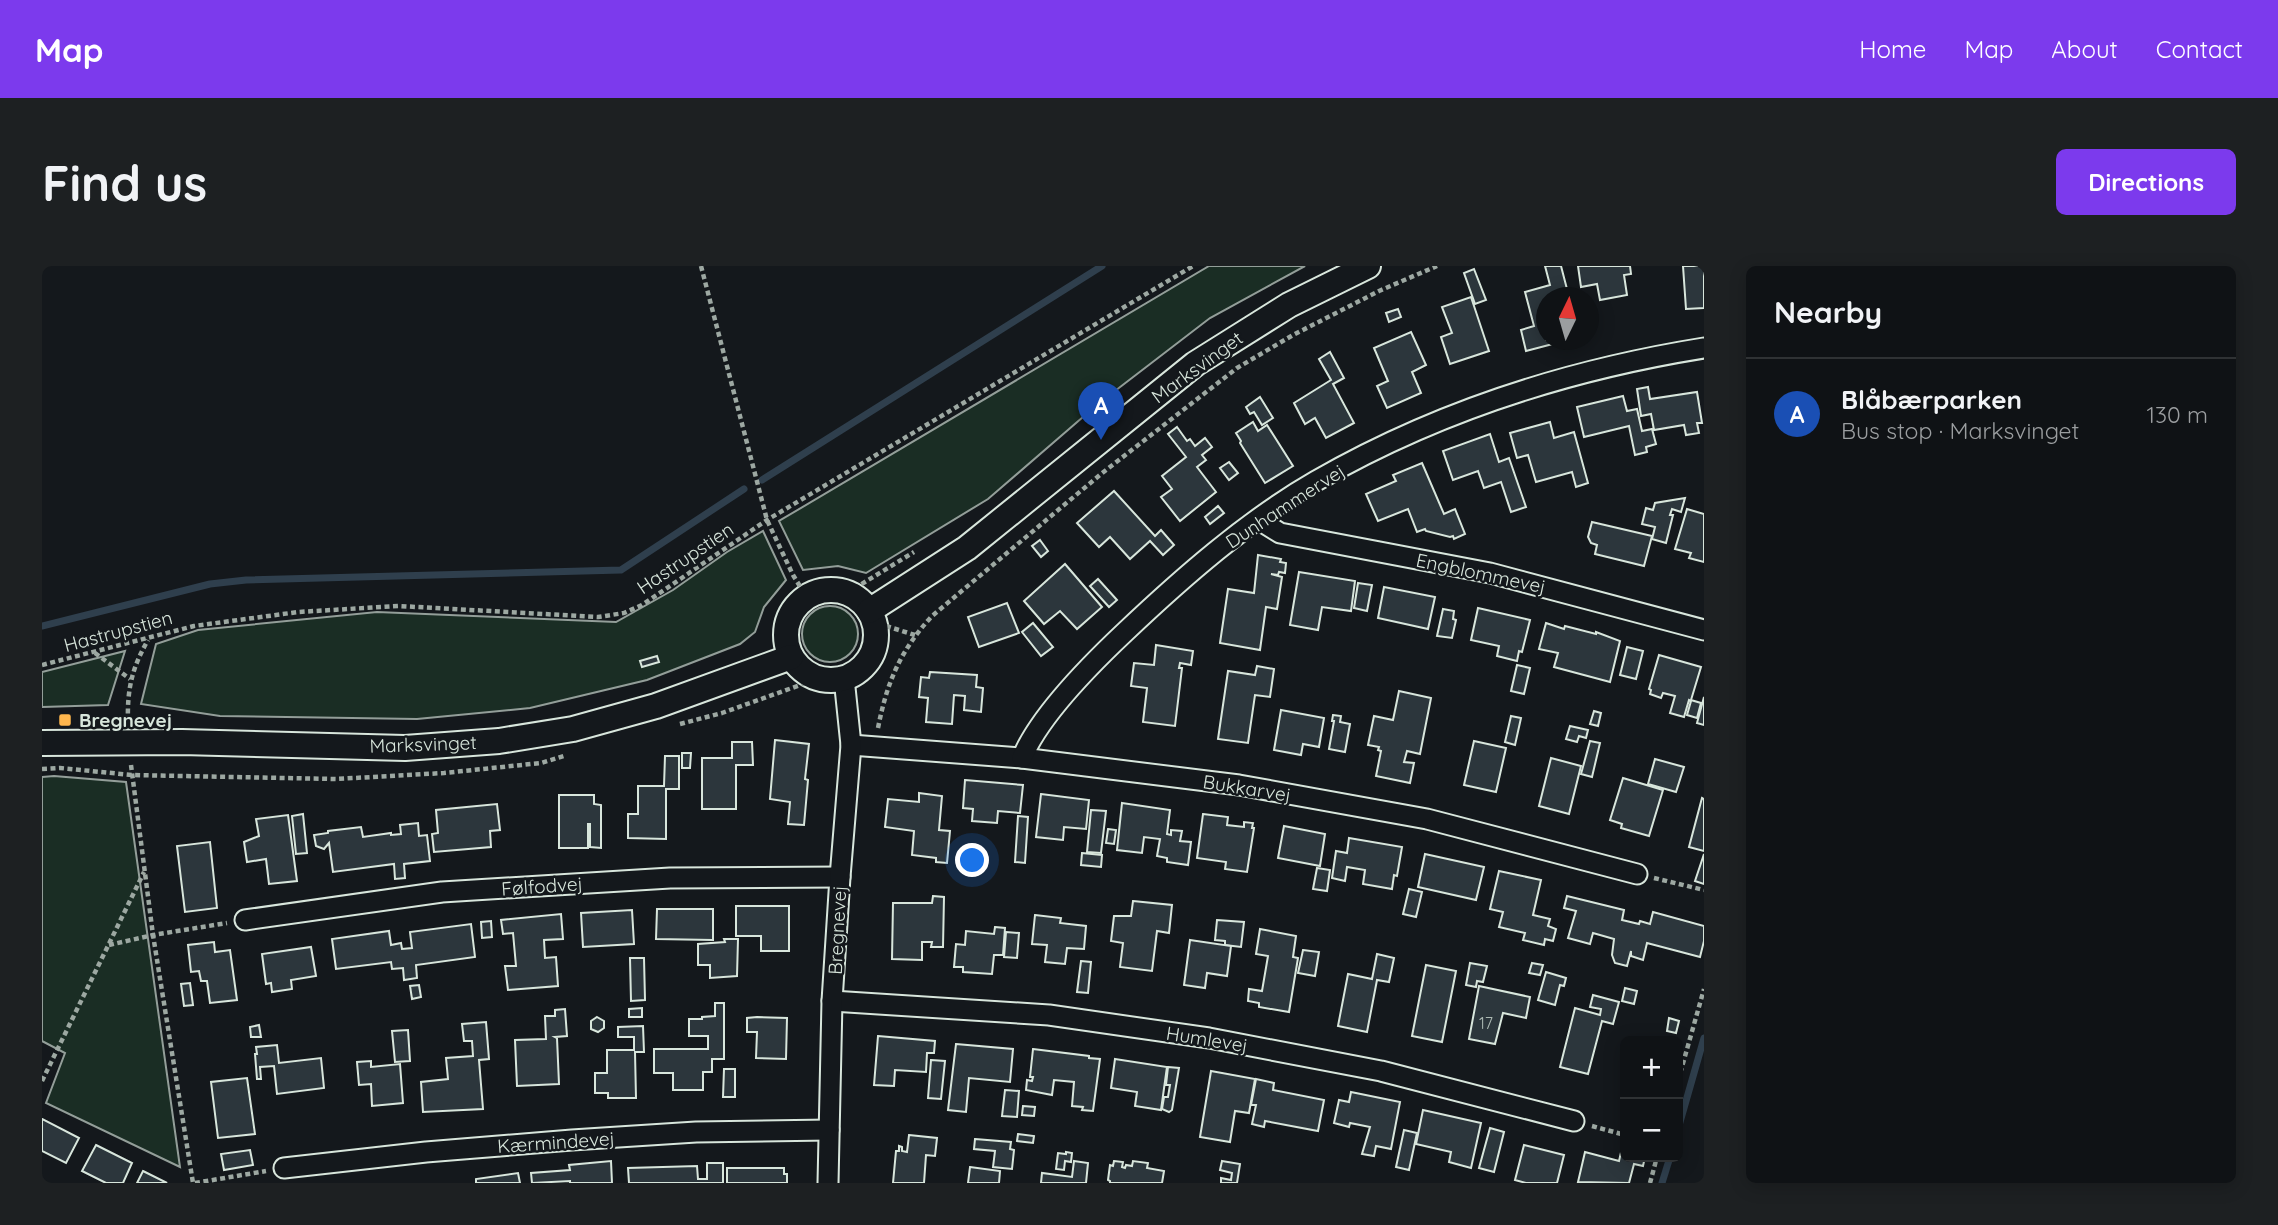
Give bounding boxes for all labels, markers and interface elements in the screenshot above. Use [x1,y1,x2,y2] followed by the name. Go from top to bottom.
[35,29,103,70] text: Map
[1859,34,1926,64] text: Home
[1964,34,2013,64] text: Map
[2051,34,2118,64] text: About
[2156,34,2243,64] text: Contact
[2056,149,2236,215] button: Directions
[42,152,207,213] text: Find us
[1536,287,1599,350] north arrow
[1774,293,1882,331] text: Nearby
[1147,326,1247,408] street label: Marksvinget
[1078,382,1124,440] pin: A
[1841,383,2022,416] text: Blåbærparken
[1790,400,1804,429] text: A
[2146,400,2208,429] text: 130 m
[1841,416,2079,445] text: Bus stop · Marksvinget
[1221,459,1349,553] street label: Dunhammervej
[632,517,738,599] street label: Hastrupstien
[1414,548,1548,598] street label: Engblommevej
[61,605,175,657] street label: Hastrupstien
[79,708,172,732] place label: Bregnevej
[57,712,73,728] marker: Bregnevej
[369,730,477,758] street label: Marksvinget
[1201,769,1293,807] street label: Bukkarvej
[955,843,989,877] your location
[500,871,584,901] street label: Følfodvej
[823,885,851,975] street label: Bregnevej
[1479,1013,1493,1033] house number: 17
[1164,1021,1250,1057] street label: Humlevej
[1620,1036,1683,1162] map controls
[1620,1036,1683,1099] button: +
[1620,1099,1683,1162] button: −
[496,1126,616,1158] street label: Kærmindevej

